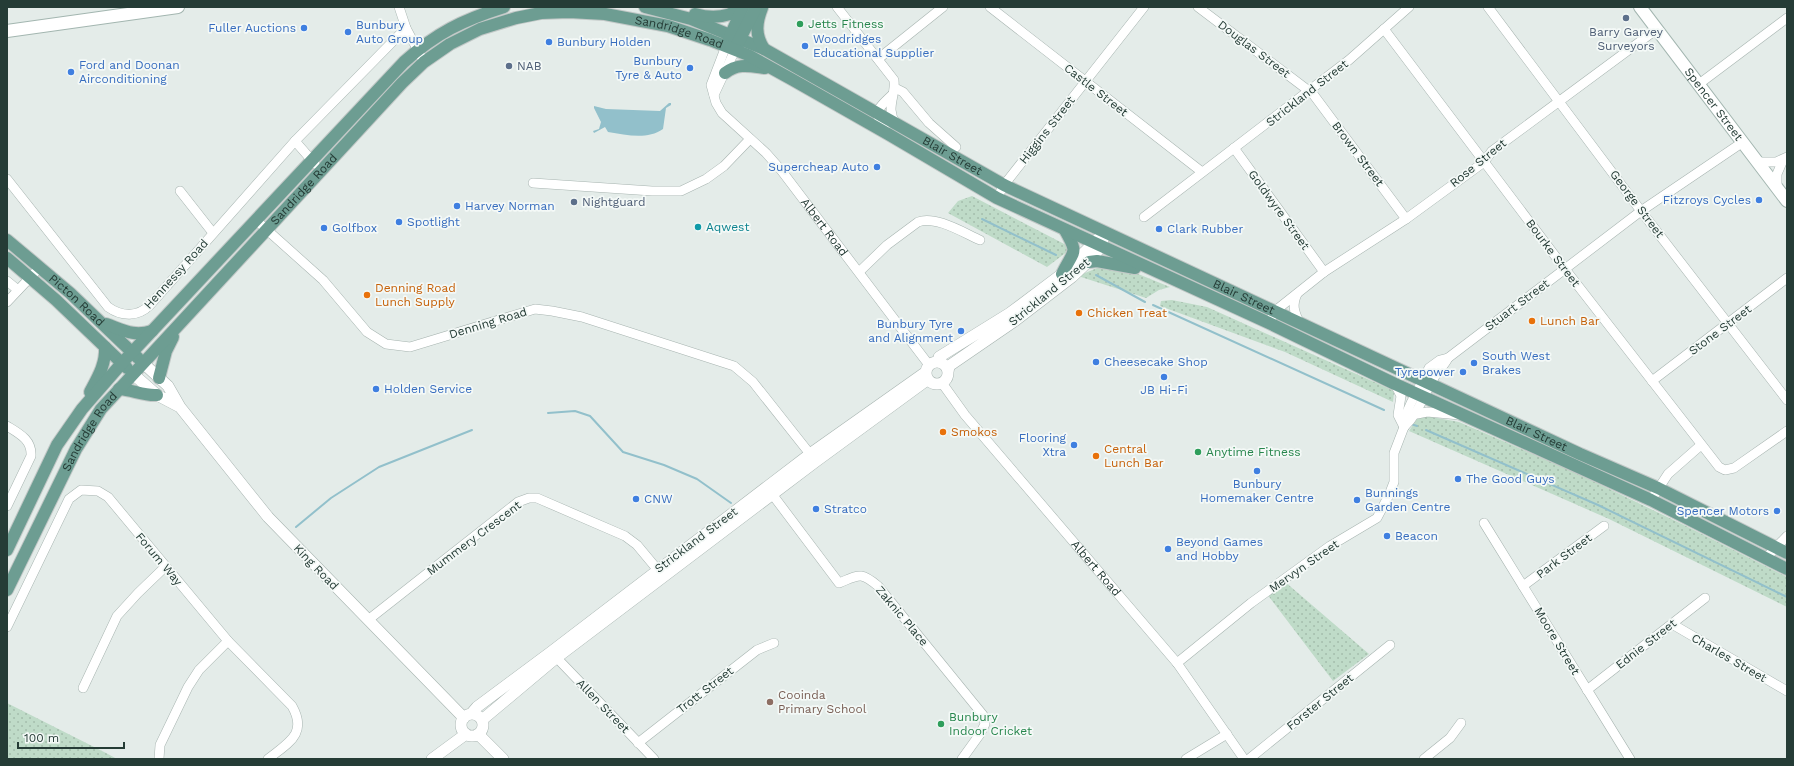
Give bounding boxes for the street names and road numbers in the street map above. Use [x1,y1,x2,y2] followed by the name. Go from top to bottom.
[634,13,725,52] street label: Sandridge Road
[1215,17,1293,81] street label: Douglas Street
[1263,57,1351,129] street label: Strickland Street
[1061,61,1131,119] street label: Castle Street
[1681,65,1746,144] street label: Spencer Street
[1016,93,1078,167] street label: Higgins Street
[1329,119,1387,189] street label: Brown Street
[920,133,985,178] street label: Blair Street
[1447,136,1509,190] street label: Rose Street
[267,151,340,228] street label: Sandridge Road
[1245,167,1313,253] street label: Goldwyre Street
[1607,167,1667,241] street label: George Street
[798,195,851,259] street label: Albert Road
[1523,216,1583,290] street label: Bourke Street
[141,236,211,312] street label: Hennessy Road
[1006,255,1092,329] street label: Strickland Street
[46,271,107,329] street label: Picton Road
[1482,276,1552,334] street label: Stuart Street
[1211,277,1277,317] street label: Blair Street
[1686,302,1754,358] street label: Stone Street
[447,304,529,342] street label: Denning Road
[59,389,120,473] street label: Sandridge Road
[1503,413,1570,454] street label: Blair Street
[424,498,524,578] street label: Mummery Crescent
[652,504,740,576] street label: Strickland Street
[133,530,186,589] street label: Forum Way
[1534,531,1594,581] street label: Park Street
[1068,537,1124,599] street label: Albert Road
[1266,537,1342,595] street label: Mervyn Street
[291,541,341,593] street label: King Road
[873,583,931,649] street label: Zaknic Place
[1531,605,1583,677] street label: Moore Street
[1613,616,1679,672] street label: Ednie Street
[1689,631,1769,685] street label: Charles Street
[674,664,736,716] street label: Trott Street
[1284,671,1356,733] street label: Forster Street
[574,676,632,736] street label: Allen Street

